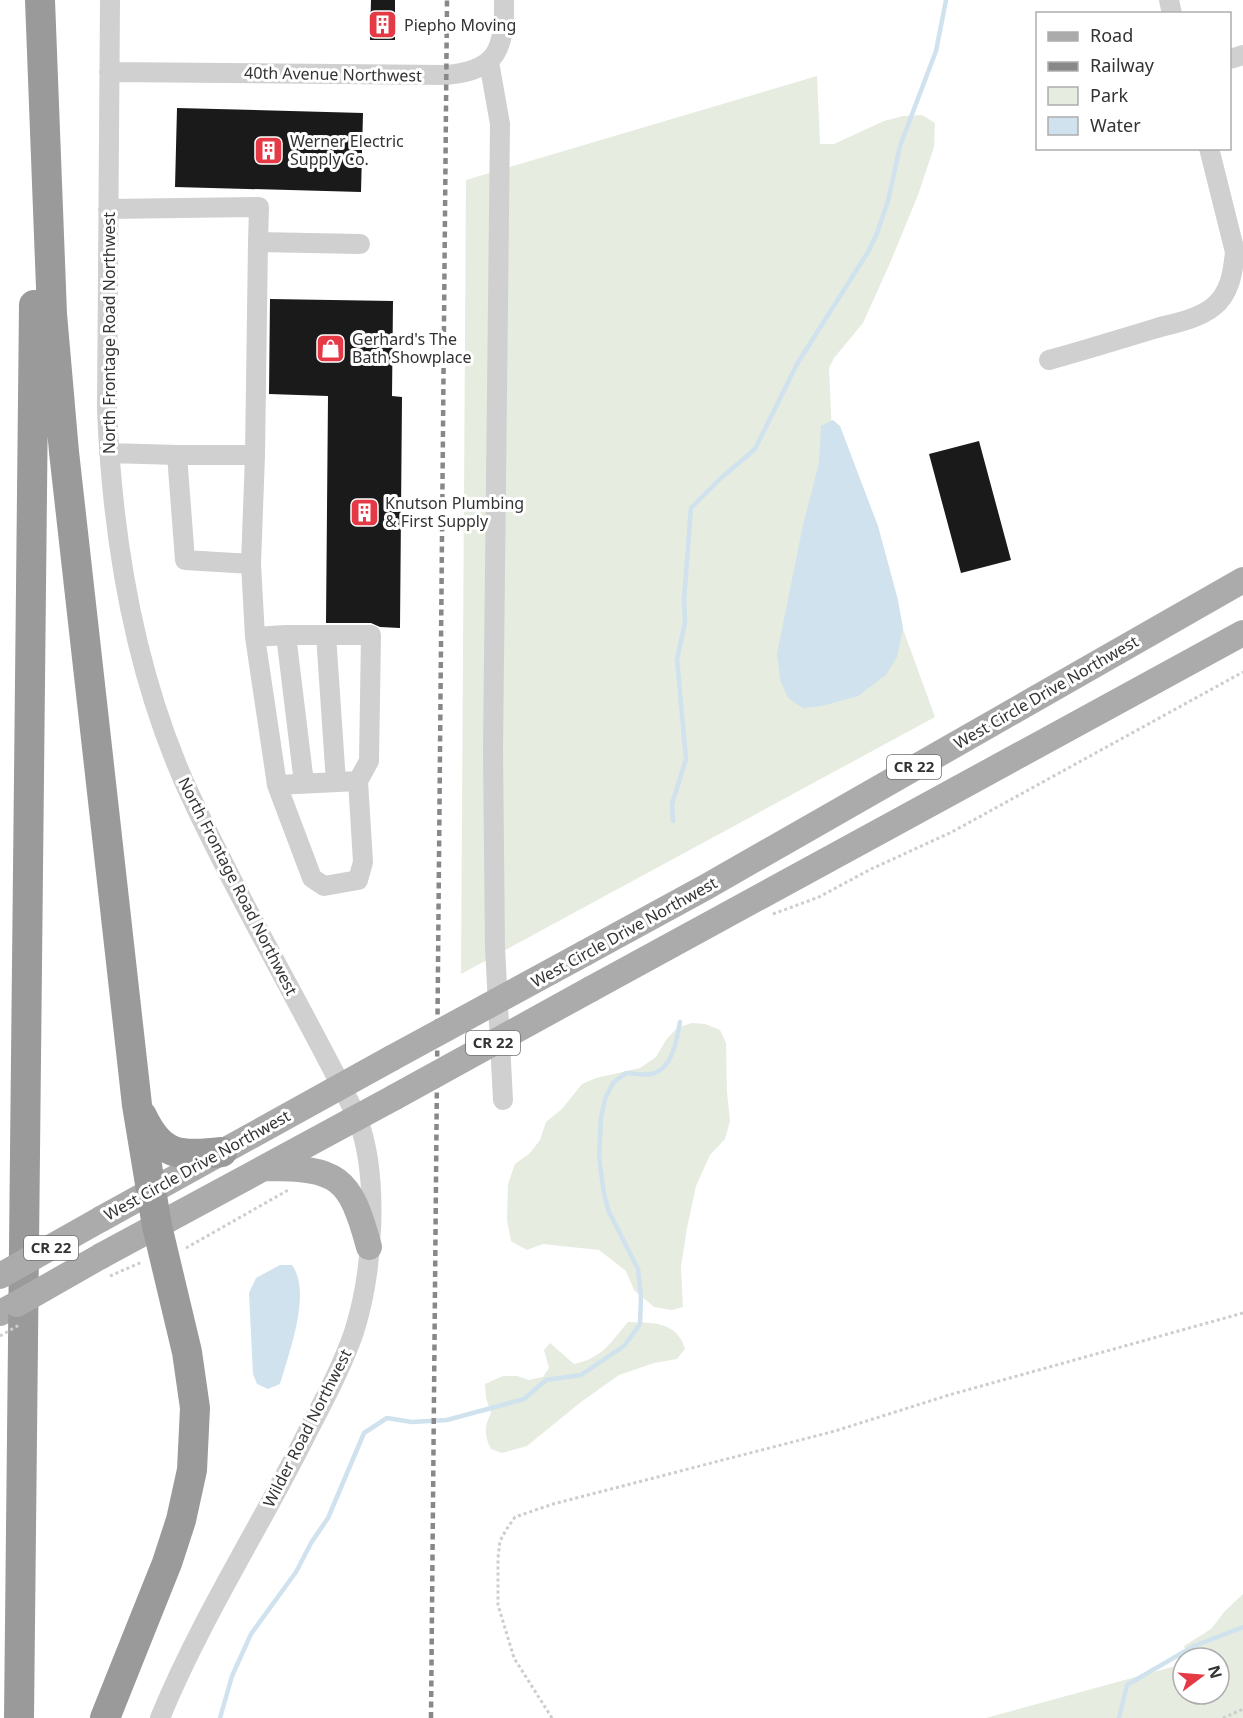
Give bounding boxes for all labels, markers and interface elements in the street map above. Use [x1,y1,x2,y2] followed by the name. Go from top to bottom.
[367,9,399,41] building icon: Piepho Moving
[1036,12,1231,150] legend
[404,14,516,36] place label: Piepho Moving
[1090,23,1133,47] text: Road
[1090,53,1155,77] text: Railway
[244,61,422,87] street label: 40th Avenue Northwest
[1090,83,1128,107] text: Park
[1090,113,1141,137] text: Water
[290,130,404,170] place label: Werner Electric Supply Co.
[253,134,285,166] building icon: Werner Electric Supply Co.
[98,212,120,454] street label: North Frontage Road Northwest
[352,328,471,368] place label: Gerhard's The Bath Showplace
[315,332,347,364] shop icon: Gerhard's The Bath Showplace
[385,492,524,532] place label: Knutson Plumbing & First Supply
[348,496,380,528] building icon: Knutson Plumbing & First Supply
[950,630,1142,754] street label: West Circle Drive Northwest
[887,755,941,779] road number: CR 22
[173,773,303,999] street label: North Frontage Road Northwest
[527,871,721,992] street label: West Circle Drive Northwest
[466,1031,520,1055] road number: CR 22
[100,1104,294,1225] street label: West Circle Drive Northwest
[24,1236,78,1260] road number: CR 22
[258,1345,357,1511] street label: Wilder Road Northwest
[1171,1646,1231,1706] north arrow
[1203,1663,1228,1681] text: N

